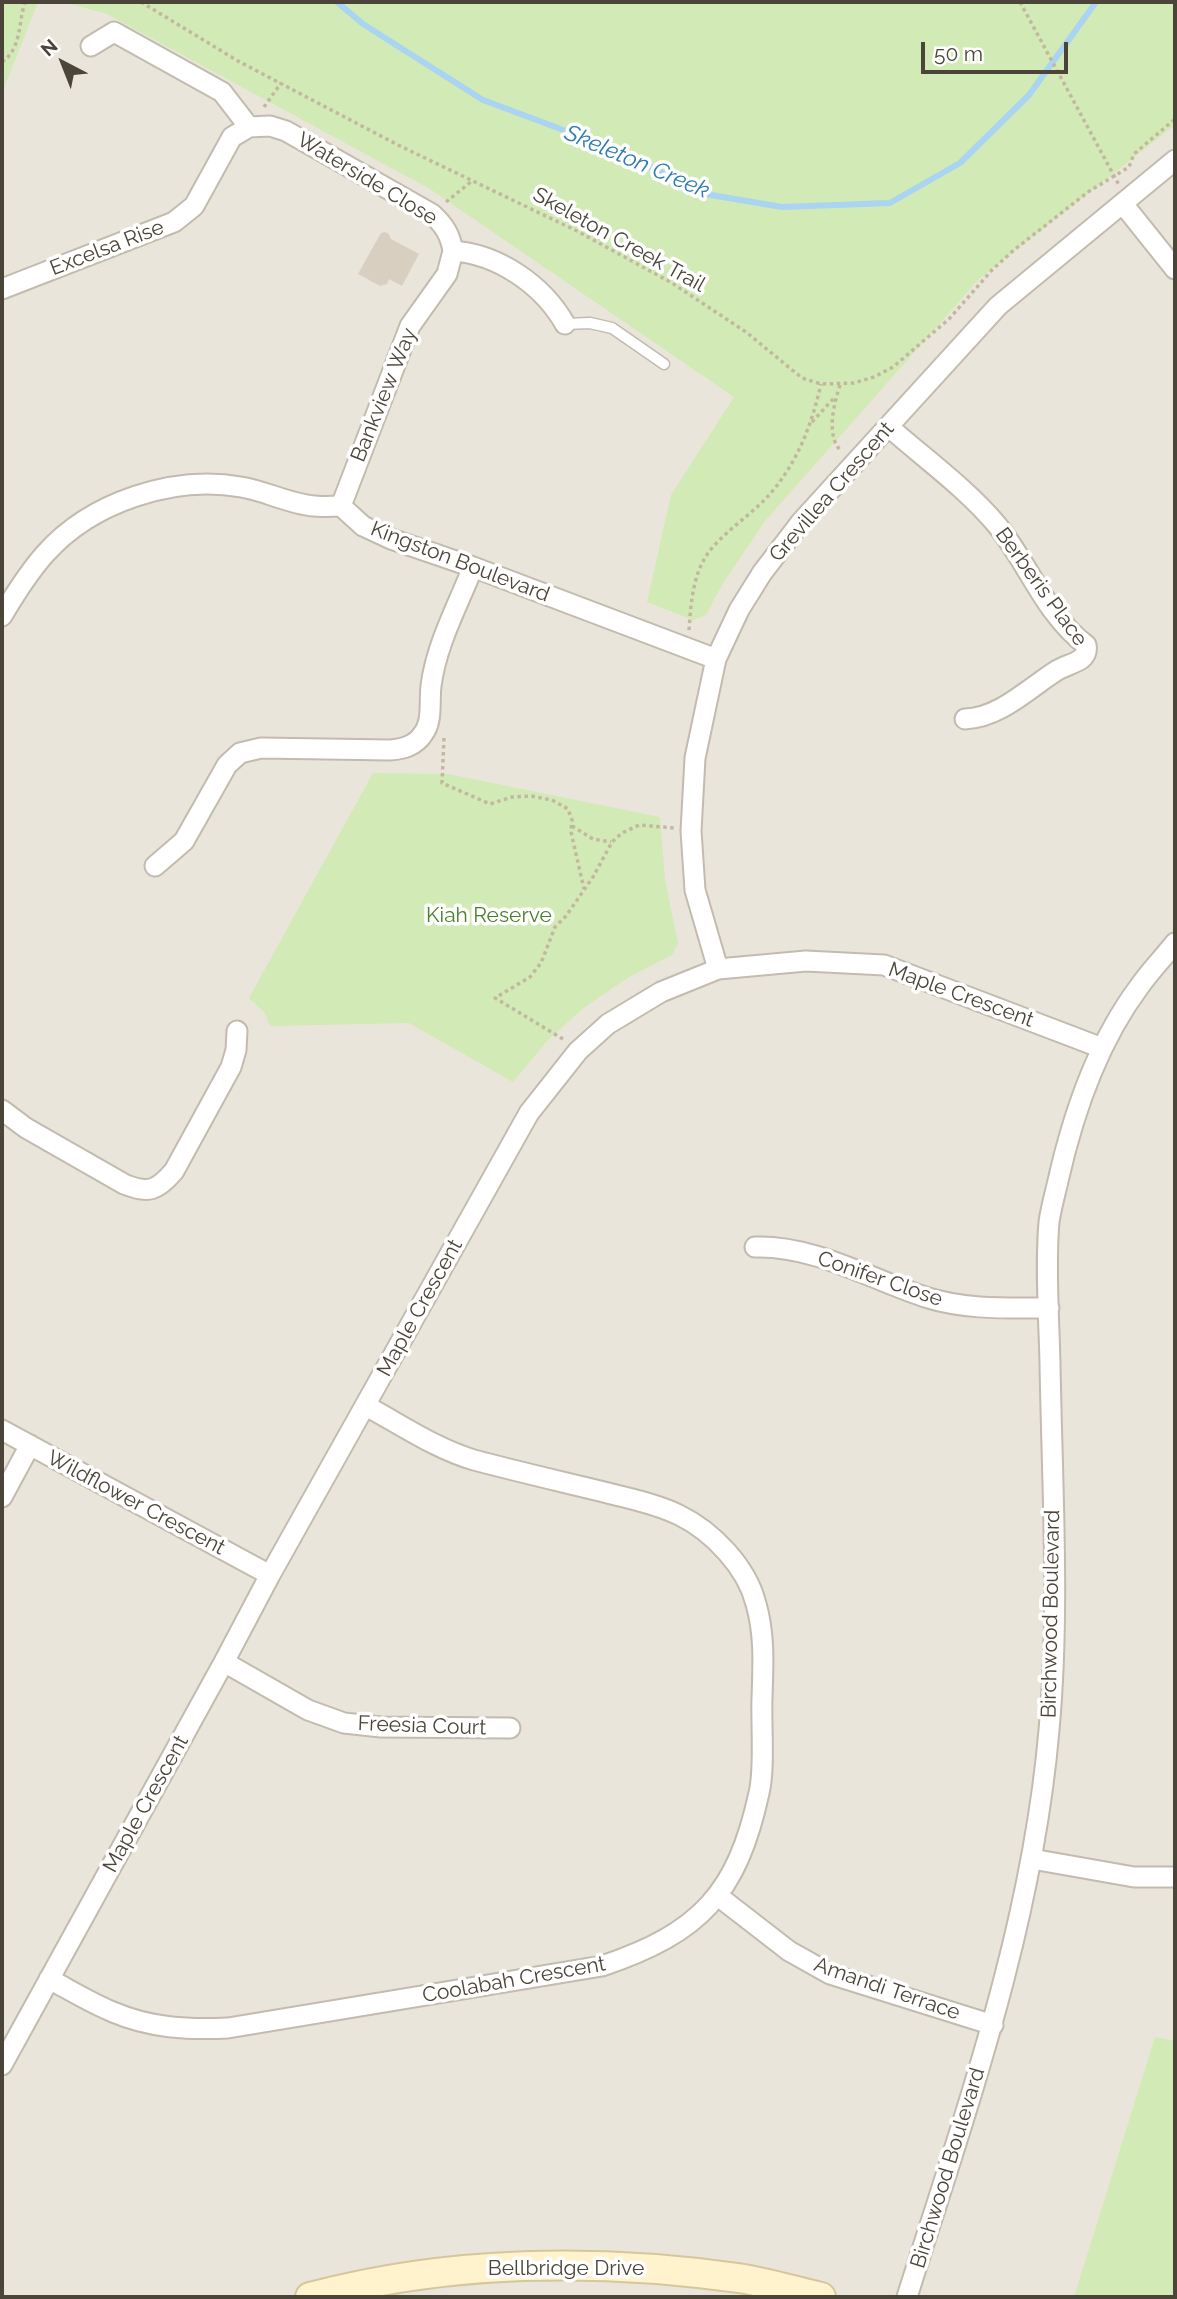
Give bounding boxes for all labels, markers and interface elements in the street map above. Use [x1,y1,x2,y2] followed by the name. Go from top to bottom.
[28,28,98,98] north arrow
[925,28,1072,72] scale bar
[36,34,62,60] text: N
[934,41,983,66] text: 50 m
[560,119,714,205] water label: Skeleton Creek
[292,127,442,231] street label: Waterside Close
[528,182,710,298] street label: Skeleton Creek Trail
[46,215,168,281] street label: Excelsa Rise
[346,324,422,466] street label: Bankview Way
[764,417,900,567] street label: Grevillea Crescent
[367,516,553,608] street label: Kingston Boulevard
[990,523,1092,651] street label: Berberis Place
[426,903,552,929] park label: Kiah Reserve
[885,957,1037,1033] street label: Maple Crescent
[372,1235,468,1381] street label: Maple Crescent
[814,1246,946,1312] street label: Conifer Close
[43,1445,229,1561] street label: Wildflower Crescent
[1037,1510,1065,1718] street label: Birchwood Boulevard
[357,1711,487,1741] street label: Freesia Court
[98,1731,194,1877] street label: Maple Crescent
[421,1951,607,2009] street label: Coolabah Crescent
[811,1952,963,2026] street label: Amandi Terrace
[905,2065,991,2271] street label: Birchwood Boulevard
[488,2256,644,2282] street label: Bellbridge Drive

